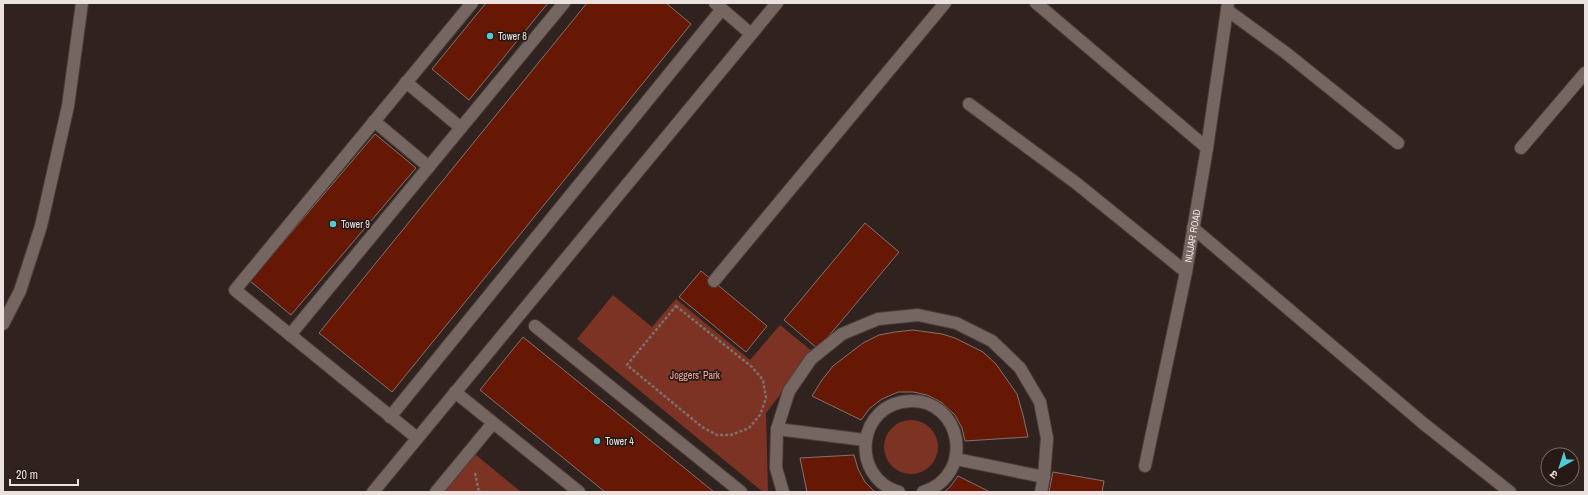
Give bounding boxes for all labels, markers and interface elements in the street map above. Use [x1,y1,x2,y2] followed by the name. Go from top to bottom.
[498,30,527,43] place label: Tower 8
[485,31,495,41] marker: Tower 8
[1181,208,1203,263] street label: NIJJAR ROAD
[341,218,370,231] place label: Tower 9
[328,219,338,229] marker: Tower 9
[670,369,721,382] park label: Joggers' Park
[605,435,634,448] place label: Tower 4
[592,436,602,446] marker: Tower 4
[1540,447,1580,487] north arrow
[10,461,78,487] scale bar
[16,467,38,483] text: 20 m
[1546,467,1561,482] text: उ

